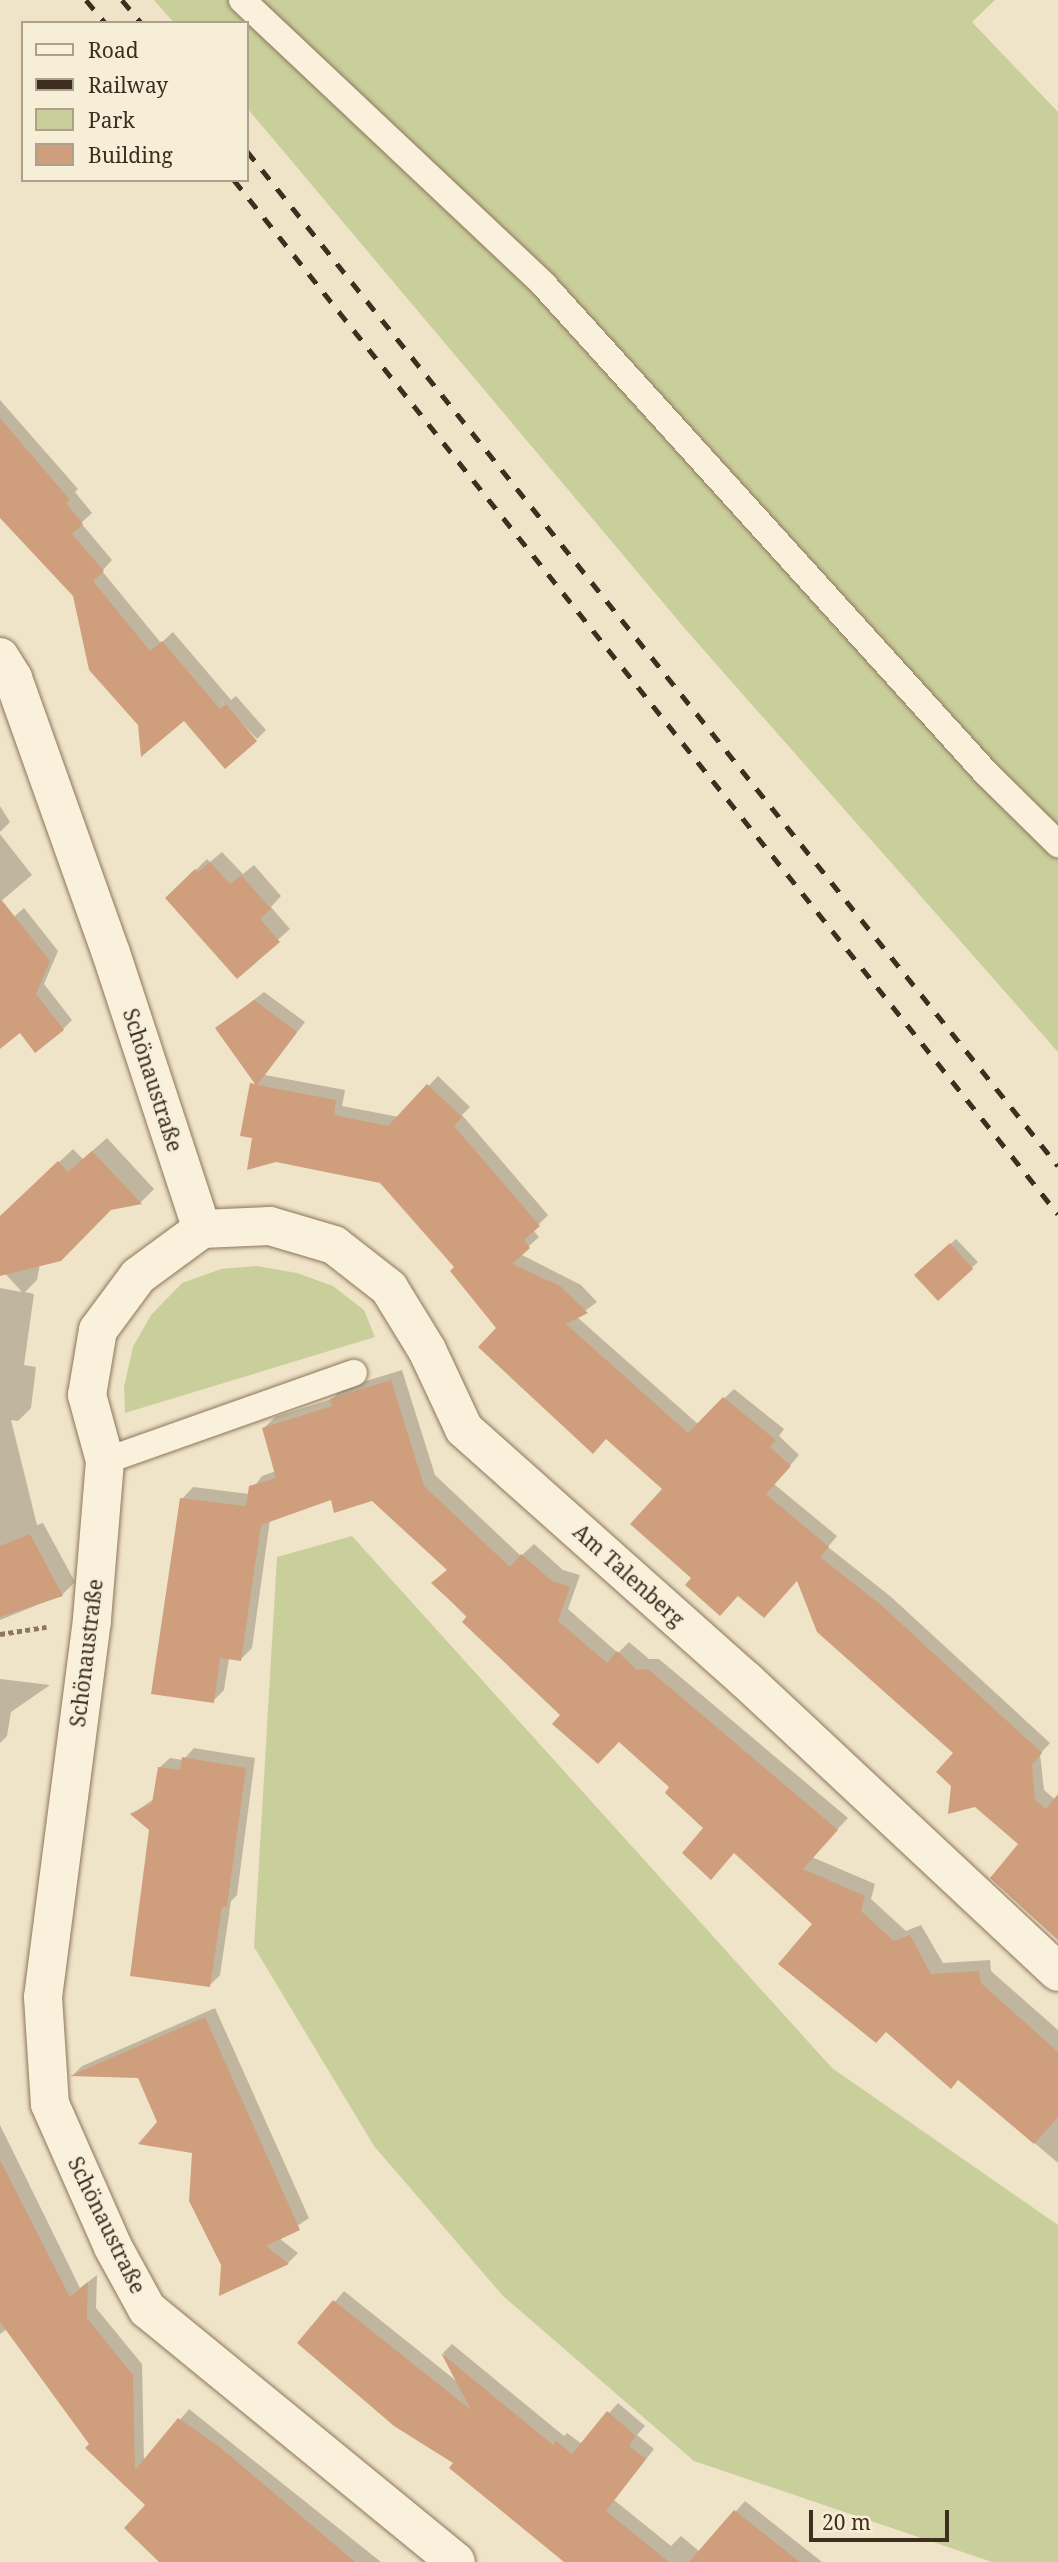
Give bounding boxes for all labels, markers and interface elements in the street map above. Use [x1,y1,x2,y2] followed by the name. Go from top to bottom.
[21,21,248,182] legend
[88,36,139,64] text: Road
[88,71,168,99] text: Railway
[88,106,135,134] text: Park
[88,141,173,169] text: Building
[118,1005,188,1155] street label: Schönaustraße
[568,1519,690,1631] street label: Am Talenberg
[64,1578,108,1728] street label: Schönaustraße
[63,2153,151,2297] street label: Schönaustraße
[813,2496,953,2540] scale bar
[822,2508,871,2536] text: 20 m

